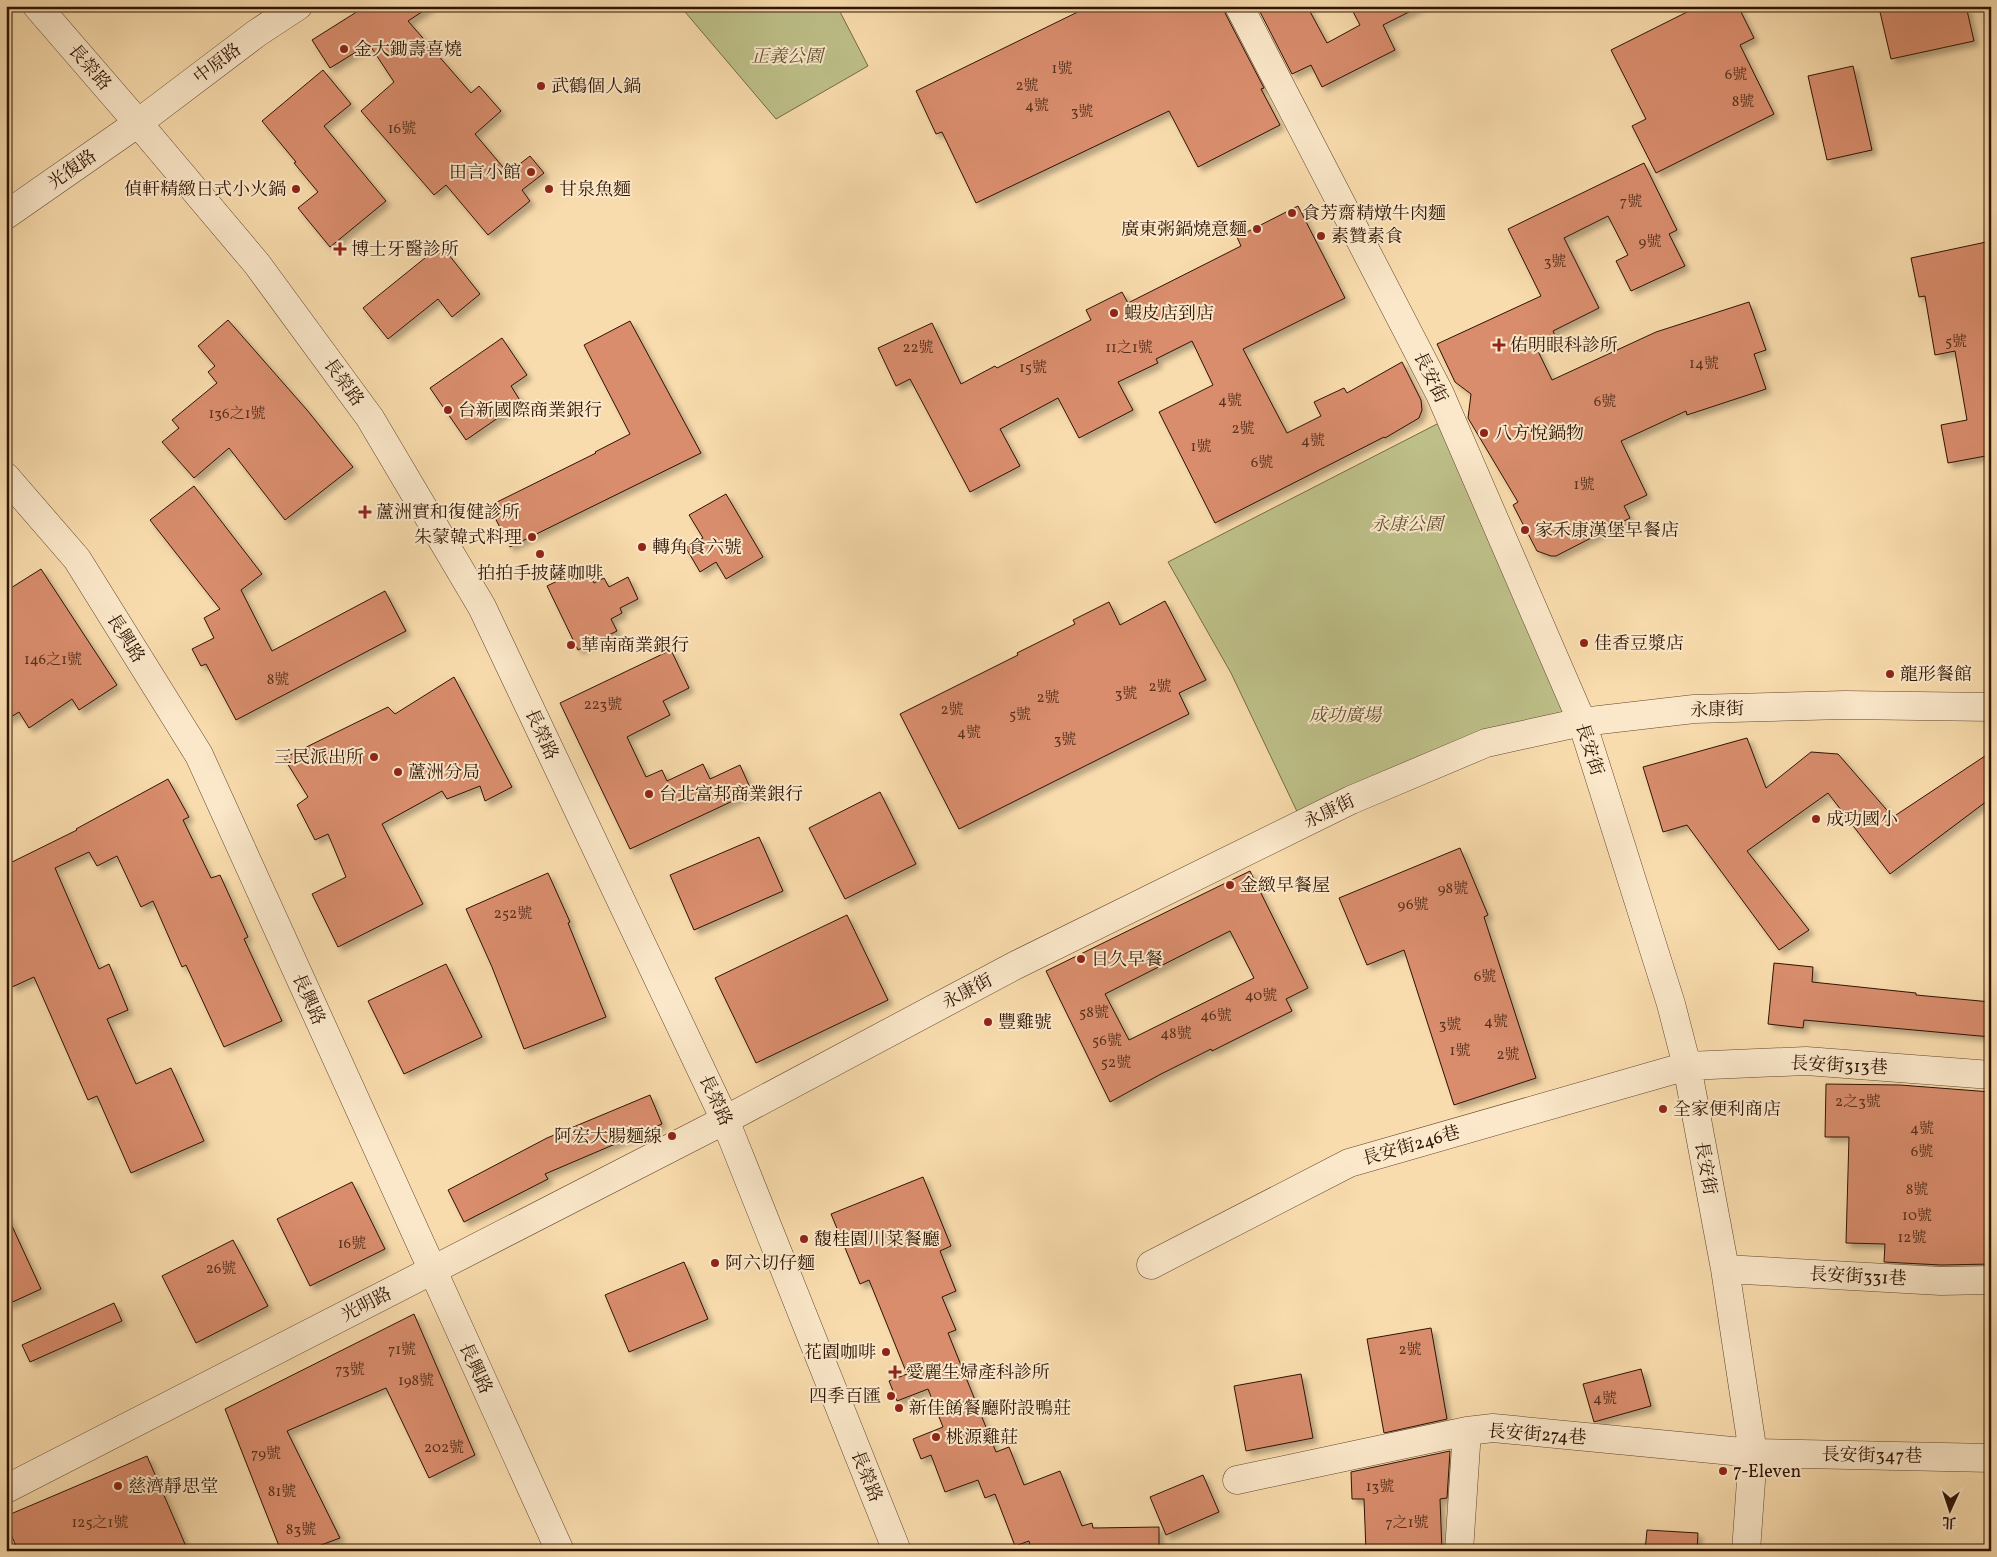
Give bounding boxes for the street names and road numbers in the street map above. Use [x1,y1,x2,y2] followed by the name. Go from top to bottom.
[189,38,247,90] street label: 中原路
[62,39,116,97] street label: 長榮路
[44,145,102,196] street label: 光復路
[1407,348,1453,407] street label: 長安街
[317,354,369,412] street label: 長榮路
[100,609,150,668] street label: 長興路
[1690,697,1744,724] street label: 永康街
[518,705,563,764] street label: 長榮路
[1568,720,1609,779] street label: 長安街
[1300,789,1359,835] street label: 永康街
[938,969,997,1016] street label: 永康街
[285,970,330,1029] street label: 長興路
[1790,1051,1888,1082] street label: 長安街313巷
[692,1071,737,1130] street label: 長榮路
[1360,1121,1463,1172] street label: 長安街246巷
[1688,1140,1722,1197] street label: 長安街
[1809,1262,1907,1293] street label: 長安街331巷
[337,1282,396,1329] street label: 光明路
[452,1339,497,1398] street label: 長興路
[1487,1420,1587,1451] street label: 長安街274巷
[1821,1443,1923,1470] street label: 長安街347巷
[844,1447,887,1506] street label: 長榮路

